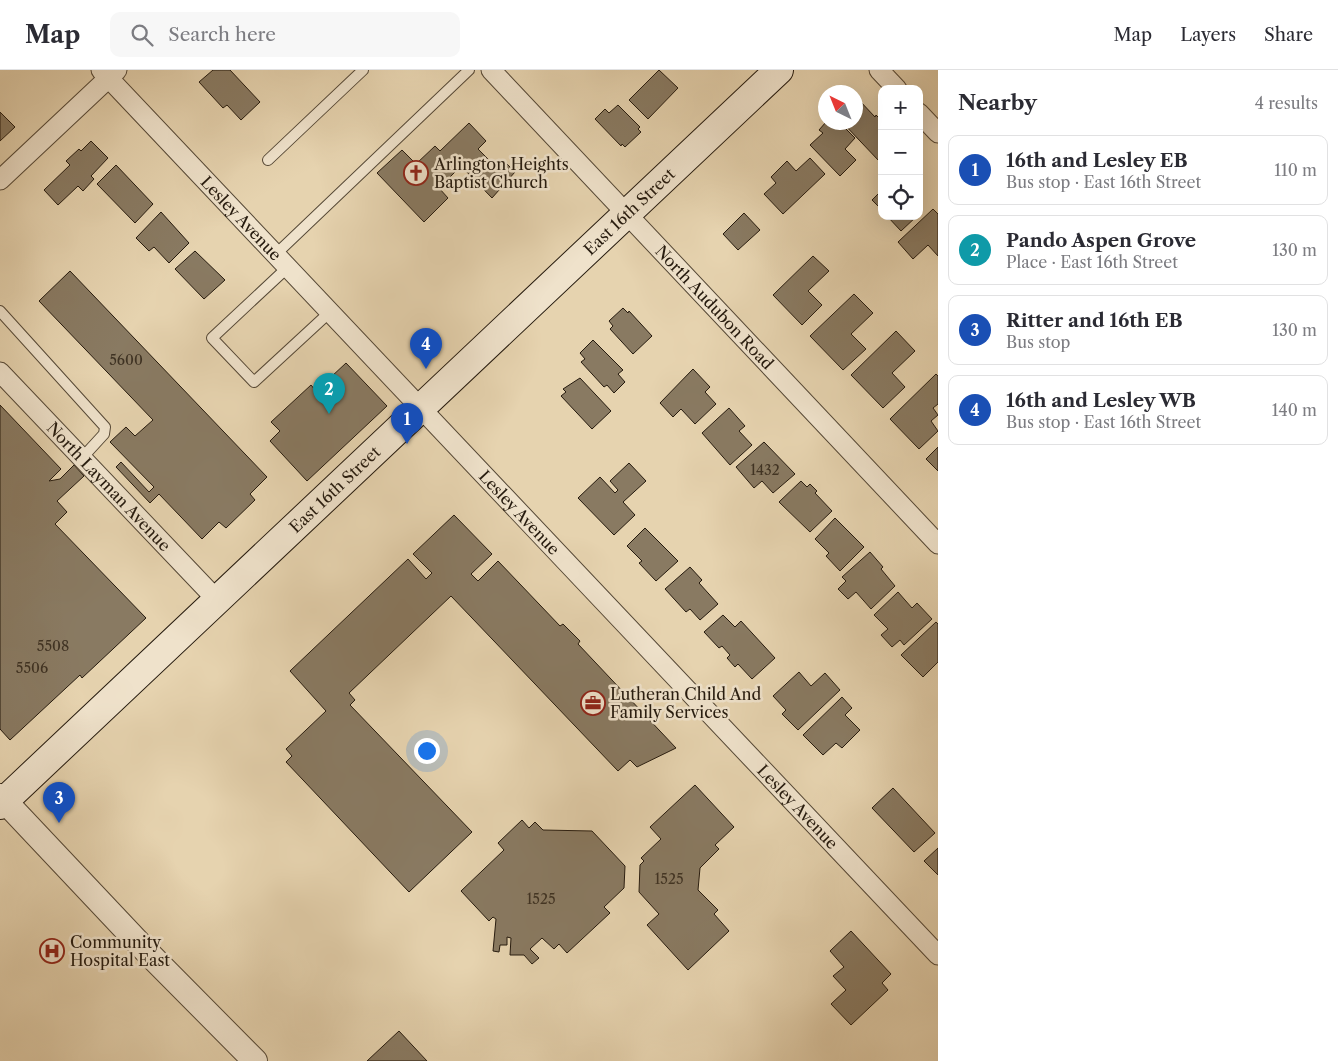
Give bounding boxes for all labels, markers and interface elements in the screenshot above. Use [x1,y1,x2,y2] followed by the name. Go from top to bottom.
[110,12,460,57] search box
[25,20,80,49] text: Map
[128,21,156,49] icon: search
[168,23,276,46] text: Search here
[1114,24,1152,46] text: Map
[1180,24,1236,46] text: Layers
[1264,24,1313,46] text: Share
[818,85,863,130] north arrow
[878,85,923,220] map controls
[878,85,923,130] button: +
[958,90,1037,115] text: Nearby
[1255,93,1318,113] text: 4 results
[878,130,923,175] button: −
[1006,149,1188,172] text: 16th and Lesley EB
[433,154,569,192] place label: Arlington Heights Baptist Church
[403,160,429,186] church icon: Arlington Heights Baptist Church
[971,160,979,180] text: 1
[1274,160,1317,180] text: 110 m
[579,163,679,259] street label: East 16th Street
[197,172,286,265] street label: Lesley Avenue
[1006,172,1201,192] text: Bus stop · East 16th Street
[878,175,923,220] button: locate
[1006,229,1196,252] text: Pando Aspen Grove
[970,240,980,260] text: 2
[1272,240,1317,260] text: 130 m
[651,241,778,374] street label: North Audubon Road
[1006,252,1178,272] text: Place · East 16th Street
[1006,309,1183,332] text: Ritter and 16th EB
[970,320,980,340] text: 3
[1272,320,1317,340] text: 130 m
[410,328,442,369] pin: 4
[1006,332,1070,352] text: Bus stop
[109,351,143,369] house number: 5600
[313,373,345,414] pin: 2
[1006,389,1196,412] text: 16th and Lesley WB
[970,400,980,420] text: 4
[1272,400,1317,420] text: 140 m
[391,403,423,444] pin: 1
[1006,412,1201,432] text: Bus stop · East 16th Street
[43,418,175,555] street label: North Layman Avenue
[285,441,385,537] street label: East 16th Street
[750,461,780,479] house number: 1432
[475,466,564,559] street label: Lesley Avenue
[37,637,69,655] house number: 5508
[16,659,48,677] house number: 5506
[610,684,762,722] place label: Lutheran Child And Family Services
[580,690,606,716] office icon: Lutheran Child And Family Services
[414,738,440,764] your location
[753,760,842,853] street label: Lesley Avenue
[43,782,75,823] pin: 3
[654,870,684,888] house number: 1525
[526,890,556,908] house number: 1525
[70,932,170,970] place label: Community Hospital East
[39,938,65,964] hospital icon: Community Hospital East

